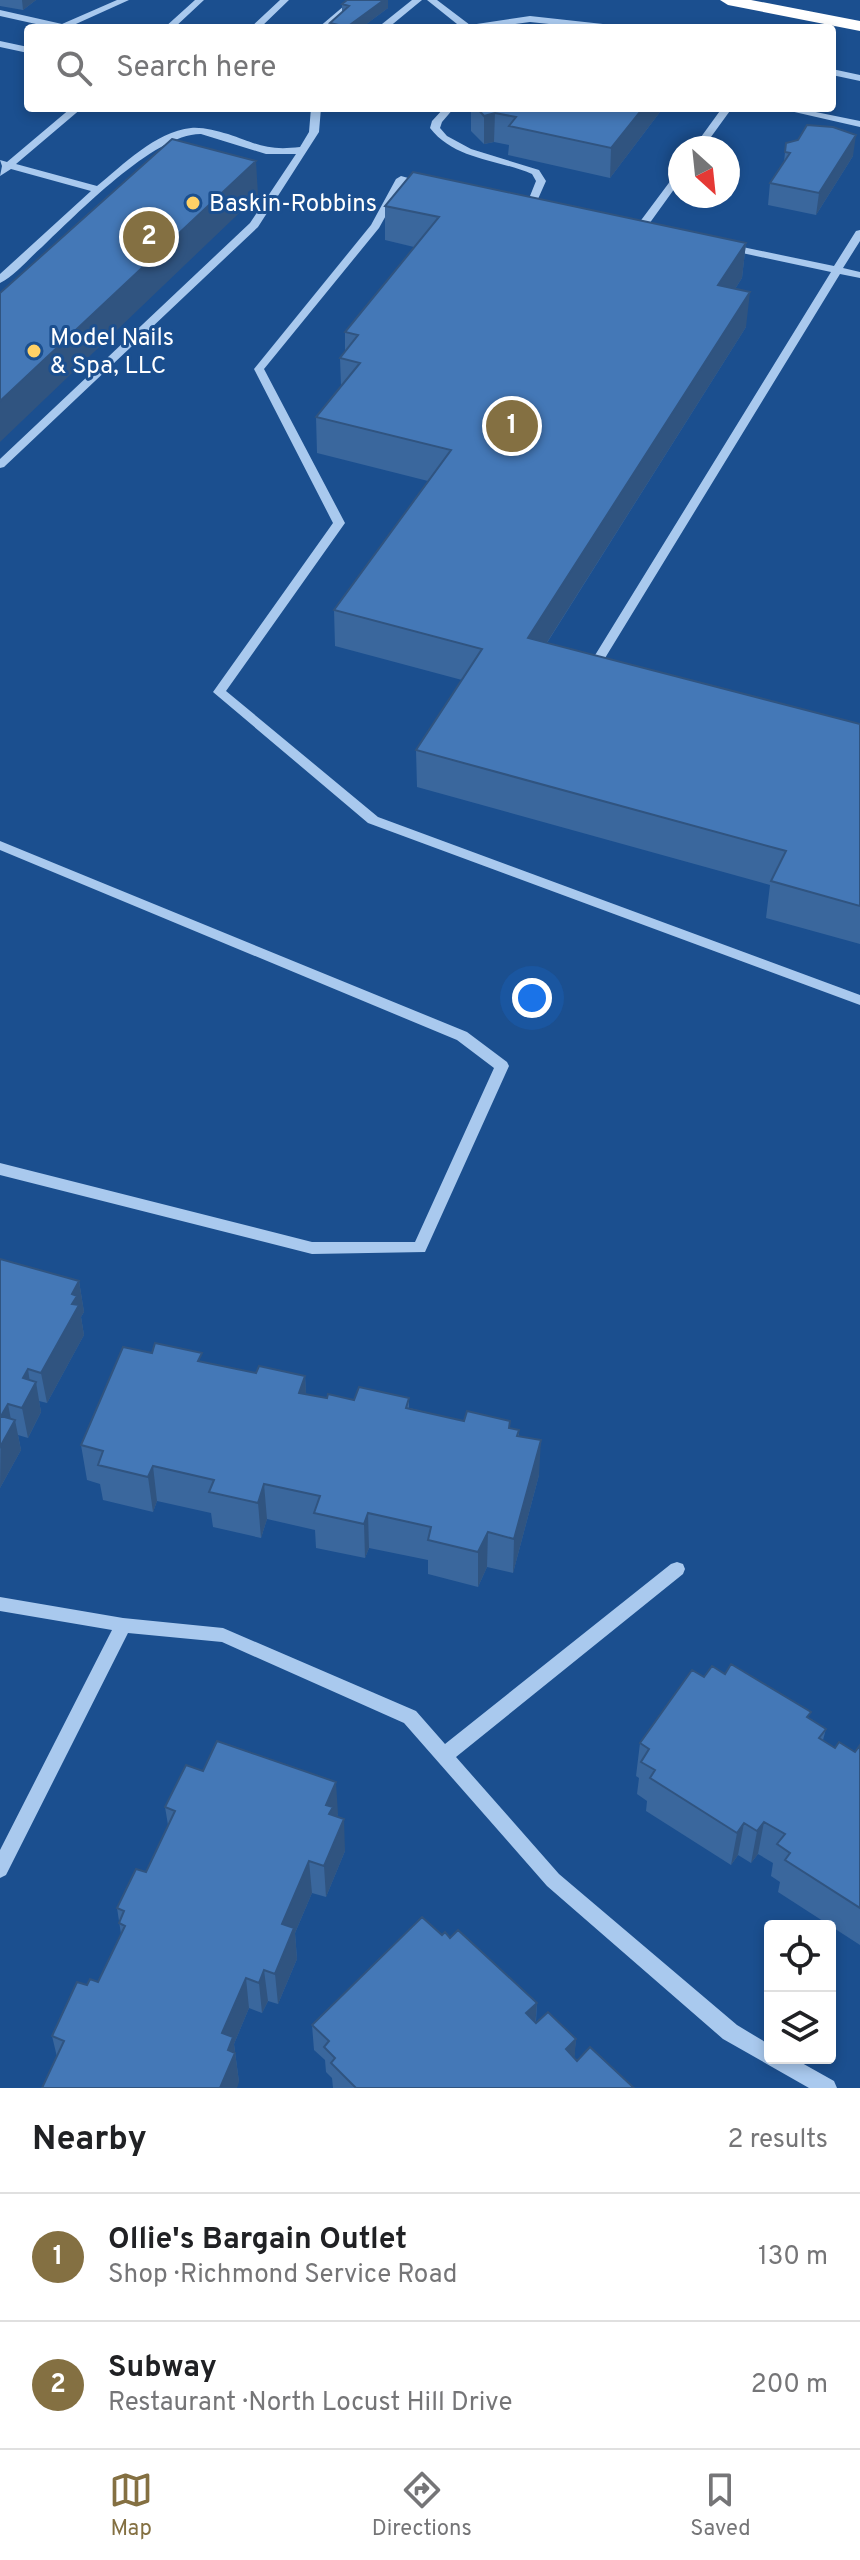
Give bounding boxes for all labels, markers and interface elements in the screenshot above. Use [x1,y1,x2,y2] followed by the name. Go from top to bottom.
[24,24,836,112] search box
[52,46,96,90] icon: search
[116,50,276,87] text: Search here
[668,136,740,208] north arrow
[209,190,377,220] place label: Baskin-Robbins
[184,194,202,212] marker: Baskin-Robbins
[123,207,175,267] pin: 2
[50,324,174,382] place label: Model Nails & Spa, LLC
[25,342,43,360] marker: Model Nails & Spa, LLC
[486,396,538,456] pin: 1
[512,978,552,1018] your location
[764,1920,836,2064] map controls
[764,1920,836,1992] button: locate
[764,1992,836,2064] button: layers
[32,2119,147,2162] text: Nearby
[728,2124,828,2157] text: 2 results
[108,2222,407,2259] text: Ollie's Bargain Outlet
[53,2241,63,2274] text: 1
[758,2241,828,2274] text: 130 m
[108,2259,457,2292] text: Shop · Richmond Service Road
[108,2350,217,2387] text: Subway
[50,2369,66,2402] text: 2
[751,2369,828,2402] text: 200 m
[108,2387,513,2420] text: Restaurant · North Locust Hill Drive
[109,2468,153,2543] tab: Map
[372,2468,472,2543] tab: Directions
[690,2468,751,2543] tab: Saved

